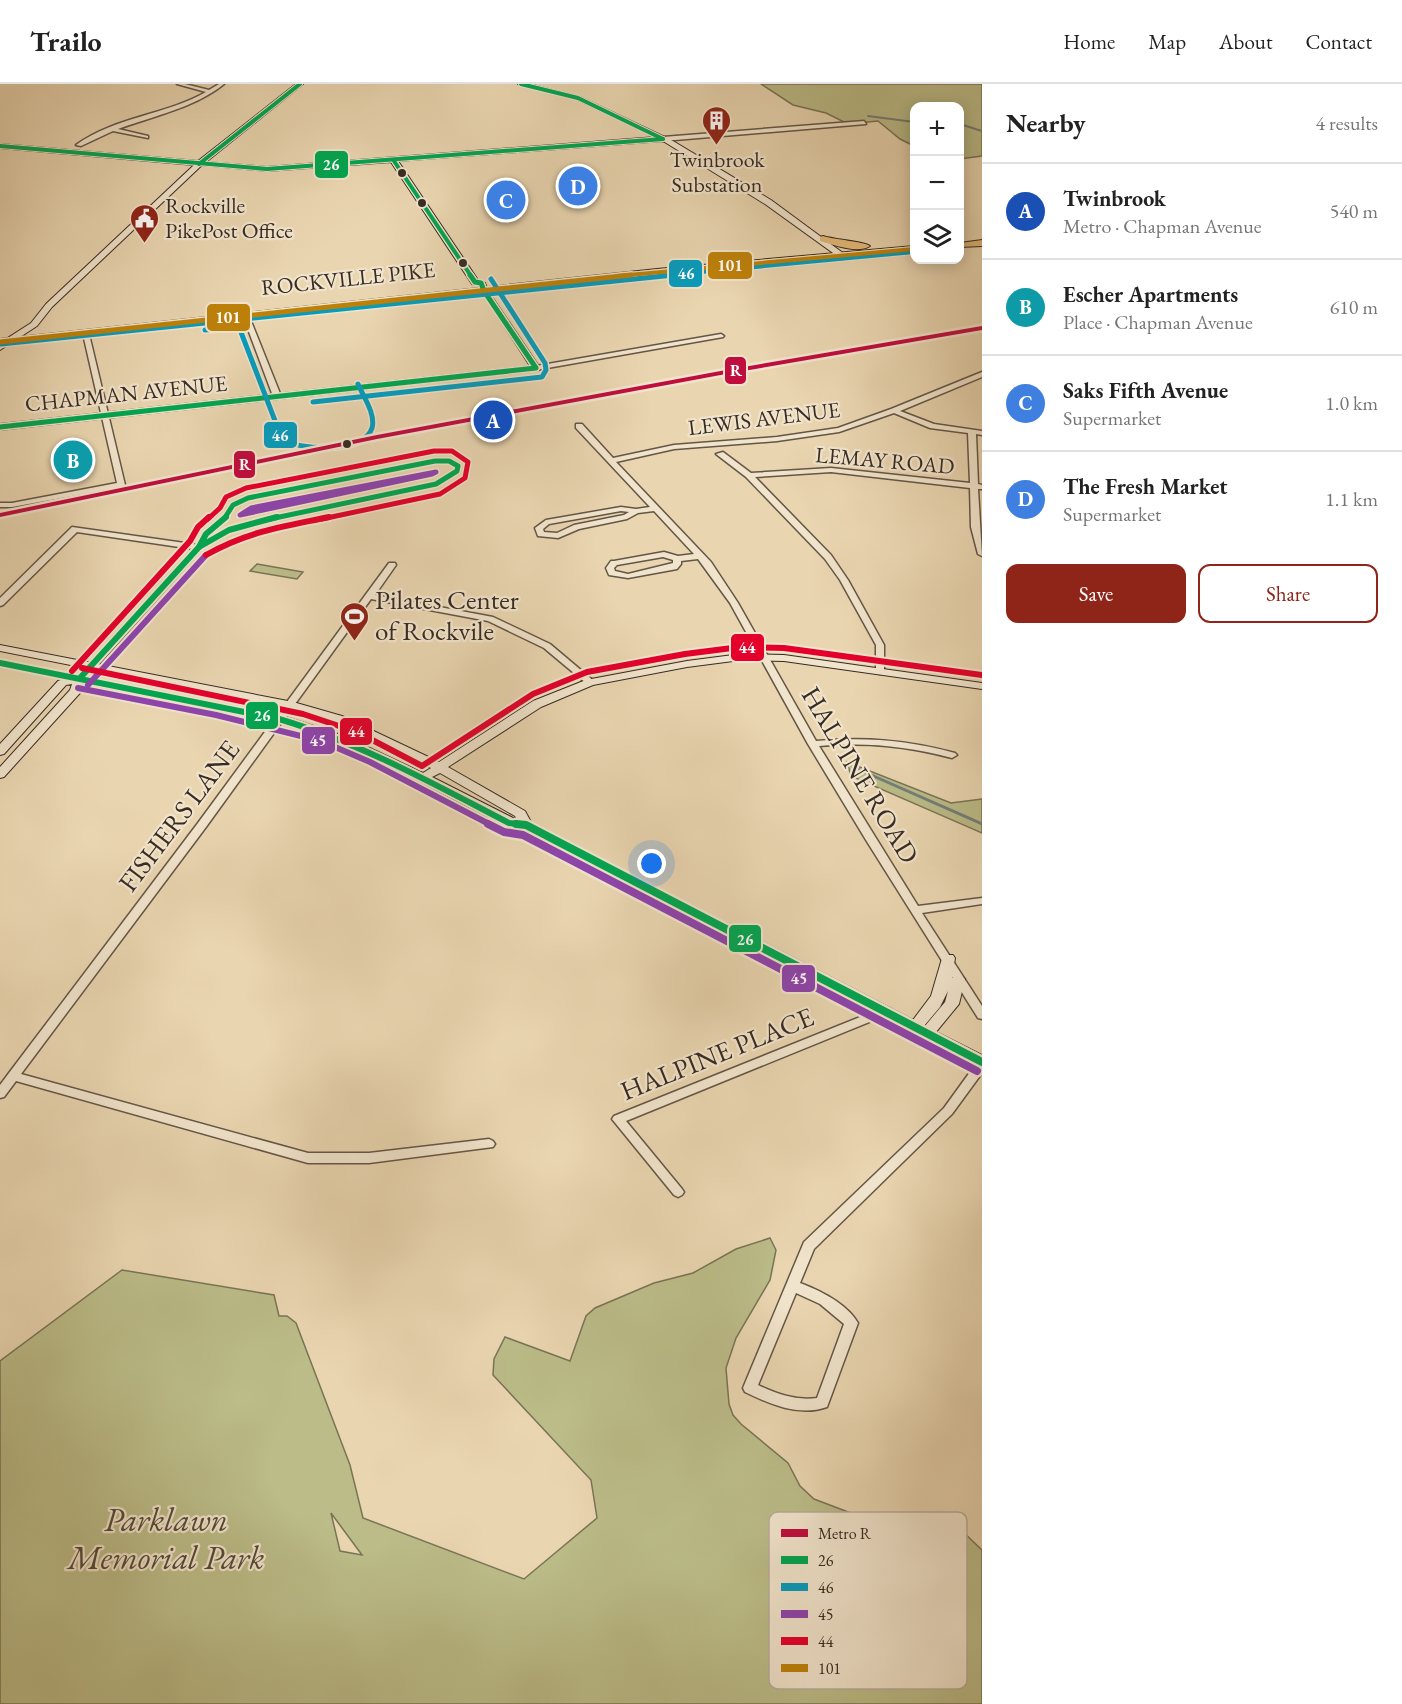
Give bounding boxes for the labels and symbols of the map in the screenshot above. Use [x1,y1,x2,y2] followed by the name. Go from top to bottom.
[701,104,733,146] building icon: Twinbrook Substation
[669,145,765,199] place label: Twinbrook Substation
[314,150,349,179] line badge: 26
[323,154,340,175] text: 26
[558,164,598,208] pin: D
[396,167,408,179] unlabelled marker
[486,178,526,222] pin: C
[165,191,293,245] place label: Rockville PikePost Office
[416,197,428,209] unlabelled marker
[128,202,160,244] public building icon: Rockville PikePost Office
[707,251,753,280] line badge: 101
[260,255,437,302] street label: ROCKVILLE PIKE
[717,255,743,276] text: 101
[457,257,469,269] unlabelled marker
[668,259,703,288] line badge: 46
[678,263,695,284] text: 46
[206,303,251,332] line badge: 101
[215,307,241,328] text: 101
[724,356,747,385] line badge: R
[730,360,743,381] text: R
[24,368,229,419] street label: CHAPMAN AVENUE
[686,395,842,442] street label: LEWIS AVENUE
[474,398,512,442] pin: A
[263,421,298,449] line badge: 46
[272,425,289,446] text: 46
[54,438,92,482] pin: B
[341,438,353,450] unlabelled marker
[814,440,956,481] street label: LEMAY ROAD
[233,450,256,479] line badge: R
[239,454,252,475] text: R
[375,582,519,648] place label: Pilates Center of Rockvile
[338,600,370,642] sports icon: Pilates Center of Rockvile
[730,633,765,662] line badge: 44
[739,637,756,658] text: 44
[794,680,927,870] street label: HALPINE ROAD
[245,701,279,730] line badge: 26
[254,705,271,726] text: 26
[339,717,373,746] line badge: 44
[348,721,365,742] text: 44
[301,726,336,755] line badge: 45
[310,730,326,751] text: 45
[110,733,247,898] street label: FISHERS LANE
[637,849,666,878] your location
[728,924,762,953] line badge: 26
[737,929,754,950] text: 26
[781,964,816,993] line badge: 45
[791,968,807,989] text: 45
[615,999,819,1108] street label: HALPINE PLACE
[66,1498,264,1579] park label: Parklawn Memorial Park
[769,1512,967,1689] legend
[818,1523,872,1544] text: Metro R
[818,1550,834,1571] text: 26
[818,1577,834,1598] text: 46
[818,1604,833,1625] text: 45
[818,1631,834,1652] text: 44
[818,1658,841,1679] text: 101

